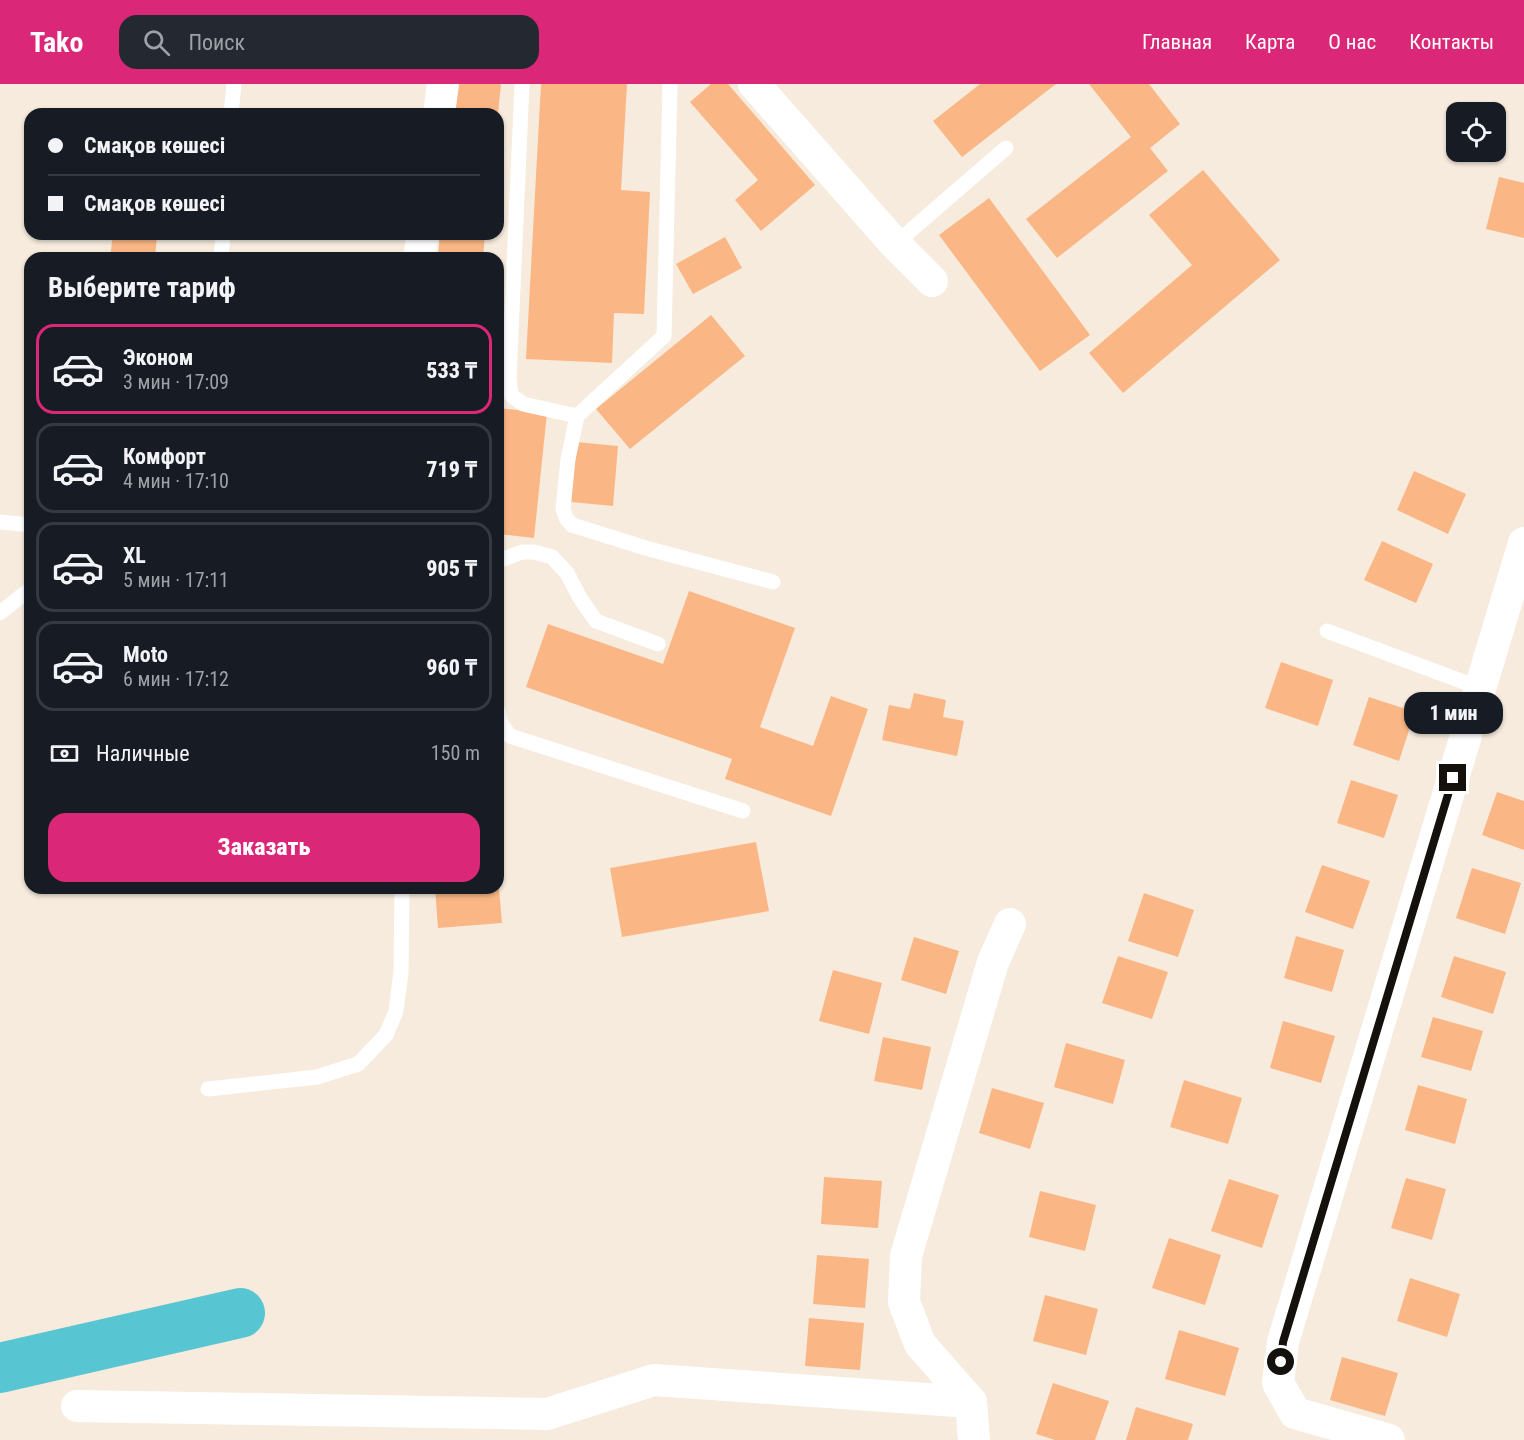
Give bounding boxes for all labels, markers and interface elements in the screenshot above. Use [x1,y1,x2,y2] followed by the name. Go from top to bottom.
[119,15,539,69] search box
[30,26,83,59] text: Tako
[140,26,173,59] icon: search
[188,30,245,55] text: Поиск
[1142,30,1212,54] text: Главная
[1245,30,1295,54] text: Карта
[1328,30,1376,54] text: О нас
[1409,30,1494,54] text: Контакты
[1446,102,1506,162] map controls
[1446,102,1506,162] button: locate
[84,133,225,158] text: Смақов көшесі
[84,191,225,216] text: Смақов көшесі
[48,272,236,304] text: Выберите тариф
[51,342,105,396] icon: car
[123,345,193,370] text: Эконом
[426,358,477,383] text: 533 ₸
[123,370,229,394] text: 3 мин · 17:09
[51,441,105,495] icon: car
[123,444,206,469] text: Комфорт
[426,457,477,482] text: 719 ₸
[123,469,229,493] text: 4 мин · 17:10
[51,540,105,594] icon: car
[123,543,146,568] text: XL
[426,556,477,581] text: 905 ₸
[123,568,229,592] text: 5 мин · 17:11
[51,639,105,693] icon: car
[123,642,168,667] text: Moto
[426,655,477,680] text: 960 ₸
[123,667,229,691] text: 6 мин · 17:12
[1404,691,1502,733] callout: 1 мин
[1430,701,1477,725] text: 1 мин
[48,737,81,770] icon: cash
[96,741,190,766] text: Наличные
[431,741,480,765] text: 150 m
[1439,764,1466,791] route end
[48,813,480,882] button: Заказать
[1267,1348,1294,1375] route start

